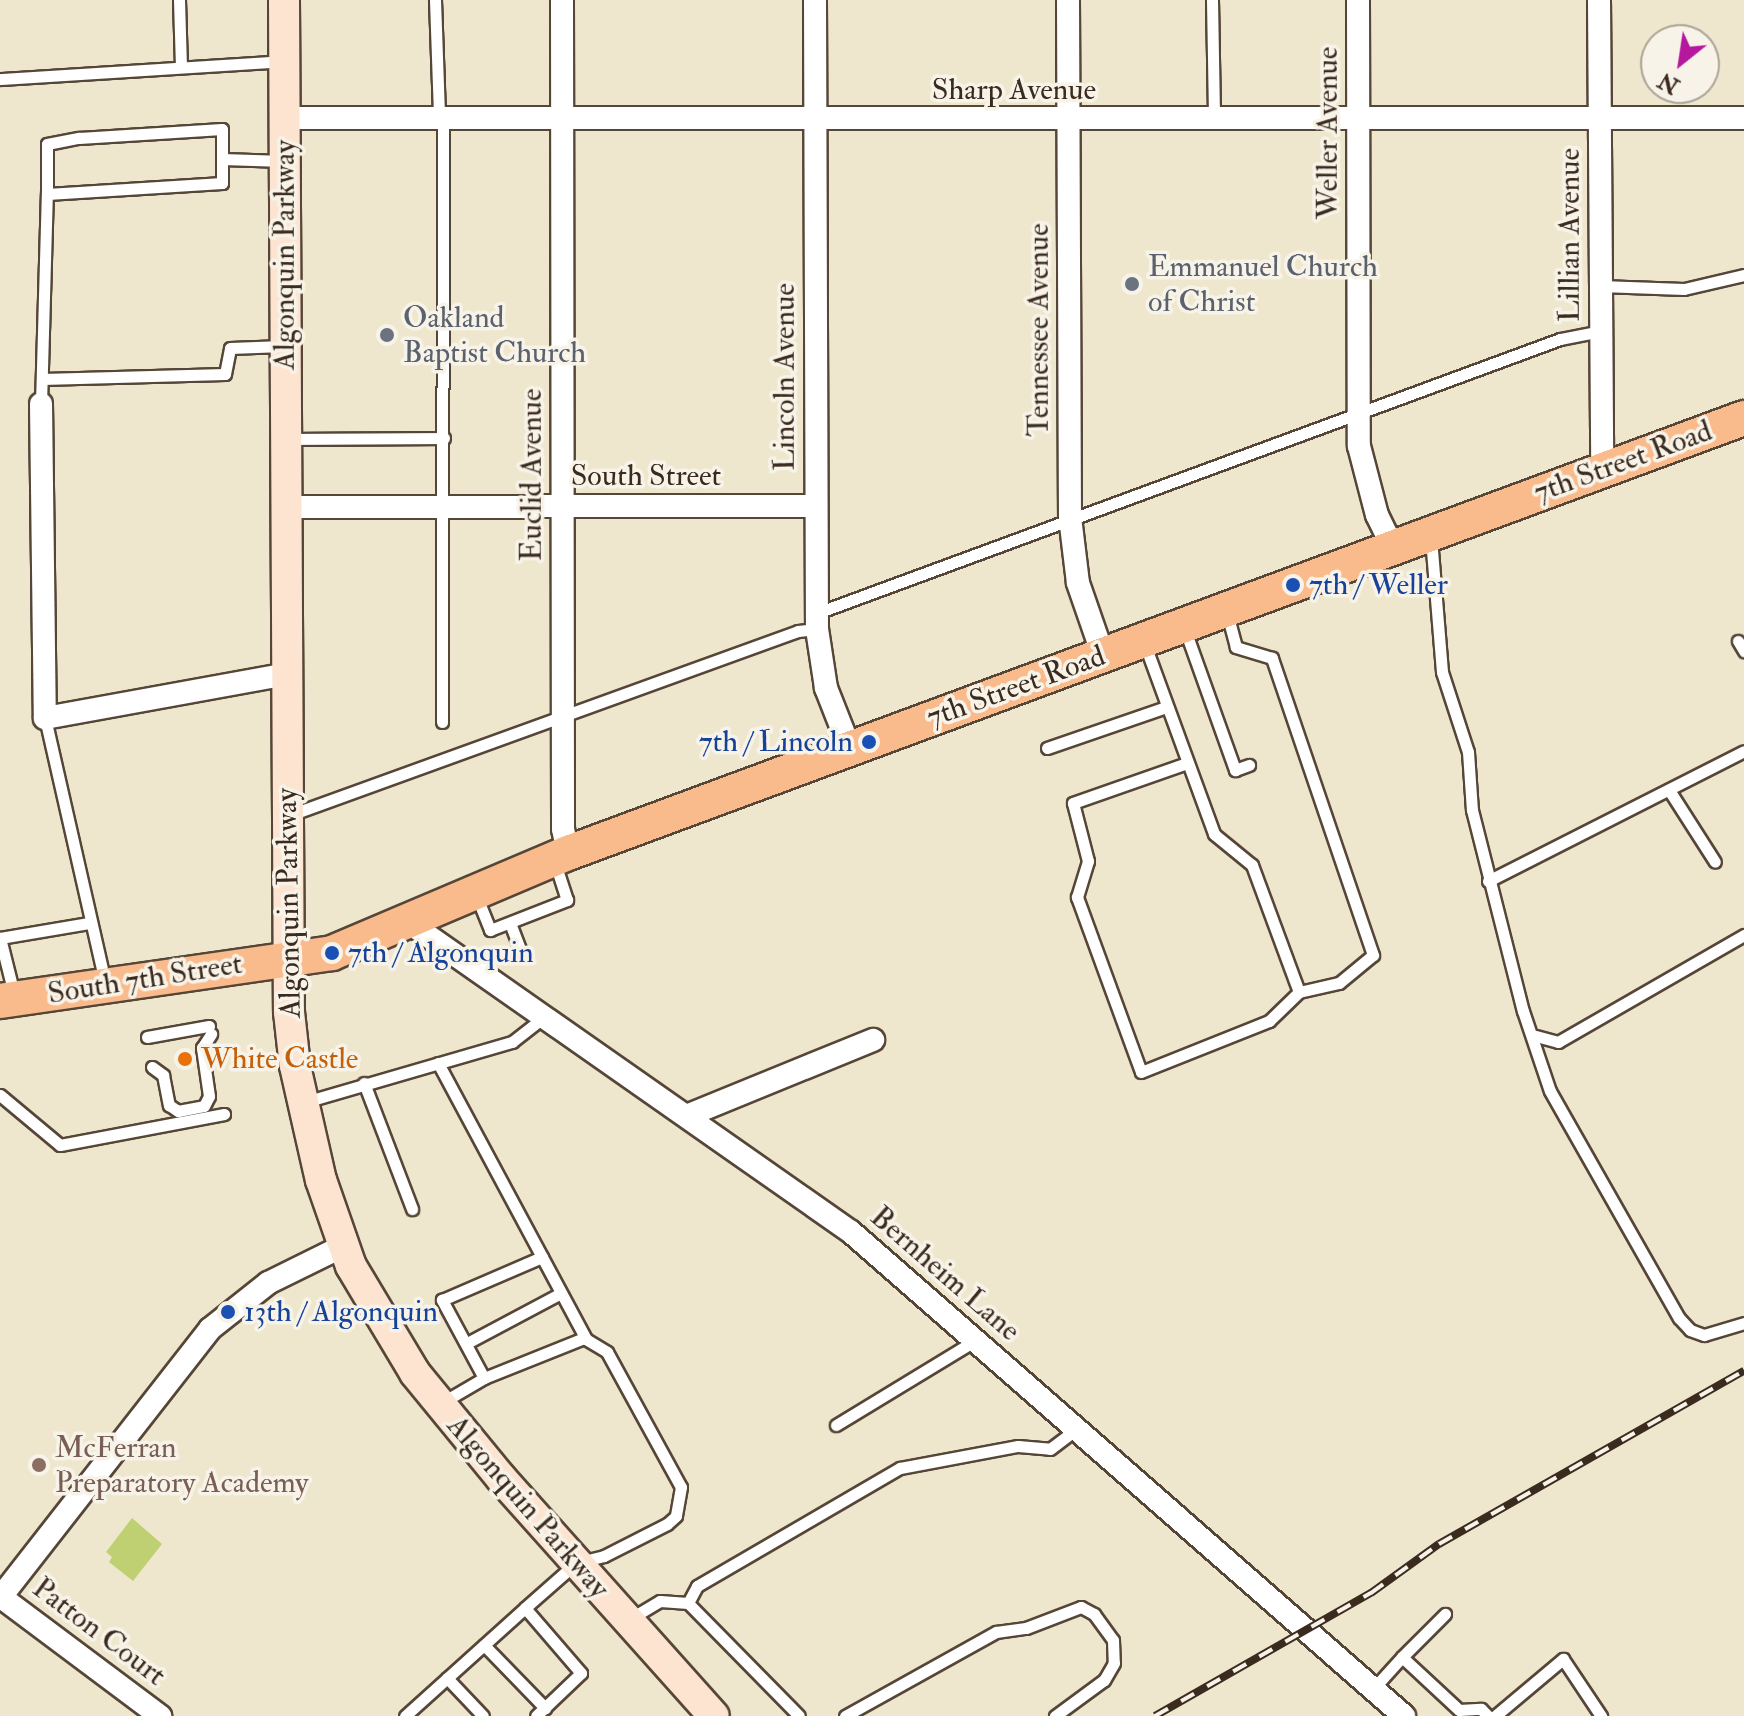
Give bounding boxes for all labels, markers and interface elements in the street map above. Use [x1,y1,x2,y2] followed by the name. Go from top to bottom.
[1640,24,1720,104] north arrow
[1310,47,1346,219] street label: Weller Avenue
[1653,66,1685,100] text: N
[932,72,1096,108] street label: Sharp Avenue
[267,140,303,370] street label: Algonquin Parkway
[1552,148,1588,322] street label: Lillian Avenue
[1021,223,1057,437] street label: Tennessee Avenue
[1148,249,1378,320] place label: Emmanuel Church of Christ
[1123,275,1141,293] marker: Emmanuel Church of Christ
[767,283,803,471] street label: Lincoln Avenue
[403,300,586,370] place label: Oakland Baptist Church
[378,326,396,344] marker: Oakland Baptist Church
[514,389,550,561] street label: Euclid Avenue
[1529,413,1717,511] street label: 7th Street Road
[571,458,721,494] street label: South Street
[1309,567,1448,603] place label: 7th / Weller
[1284,576,1302,594] marker: 7th / Weller
[922,638,1110,736] street label: 7th Street Road
[699,724,853,760] place label: 7th / Lincoln
[860,733,878,751] marker: 7th / Lincoln
[269,788,309,1018] street label: Algonquin Parkway
[348,935,534,971] place label: 7th / Algonquin
[323,944,341,962] marker: 7th / Algonquin
[45,946,245,1012] street label: South 7th Street
[201,1041,358,1077] place label: White Castle
[176,1050,194,1068] marker: White Castle
[863,1199,1027,1349] street label: Bernheim Lane
[244,1294,438,1330] place label: 13th / Algonquin
[219,1303,237,1321] marker: 13th / Algonquin
[439,1408,617,1606] street label: Algonquin Parkway
[55,1430,308,1500] place label: McFerran Preparatory Academy
[30,1456,48,1474] marker: McFerran Preparatory Academy
[25,1570,173,1694] street label: Patton Court

